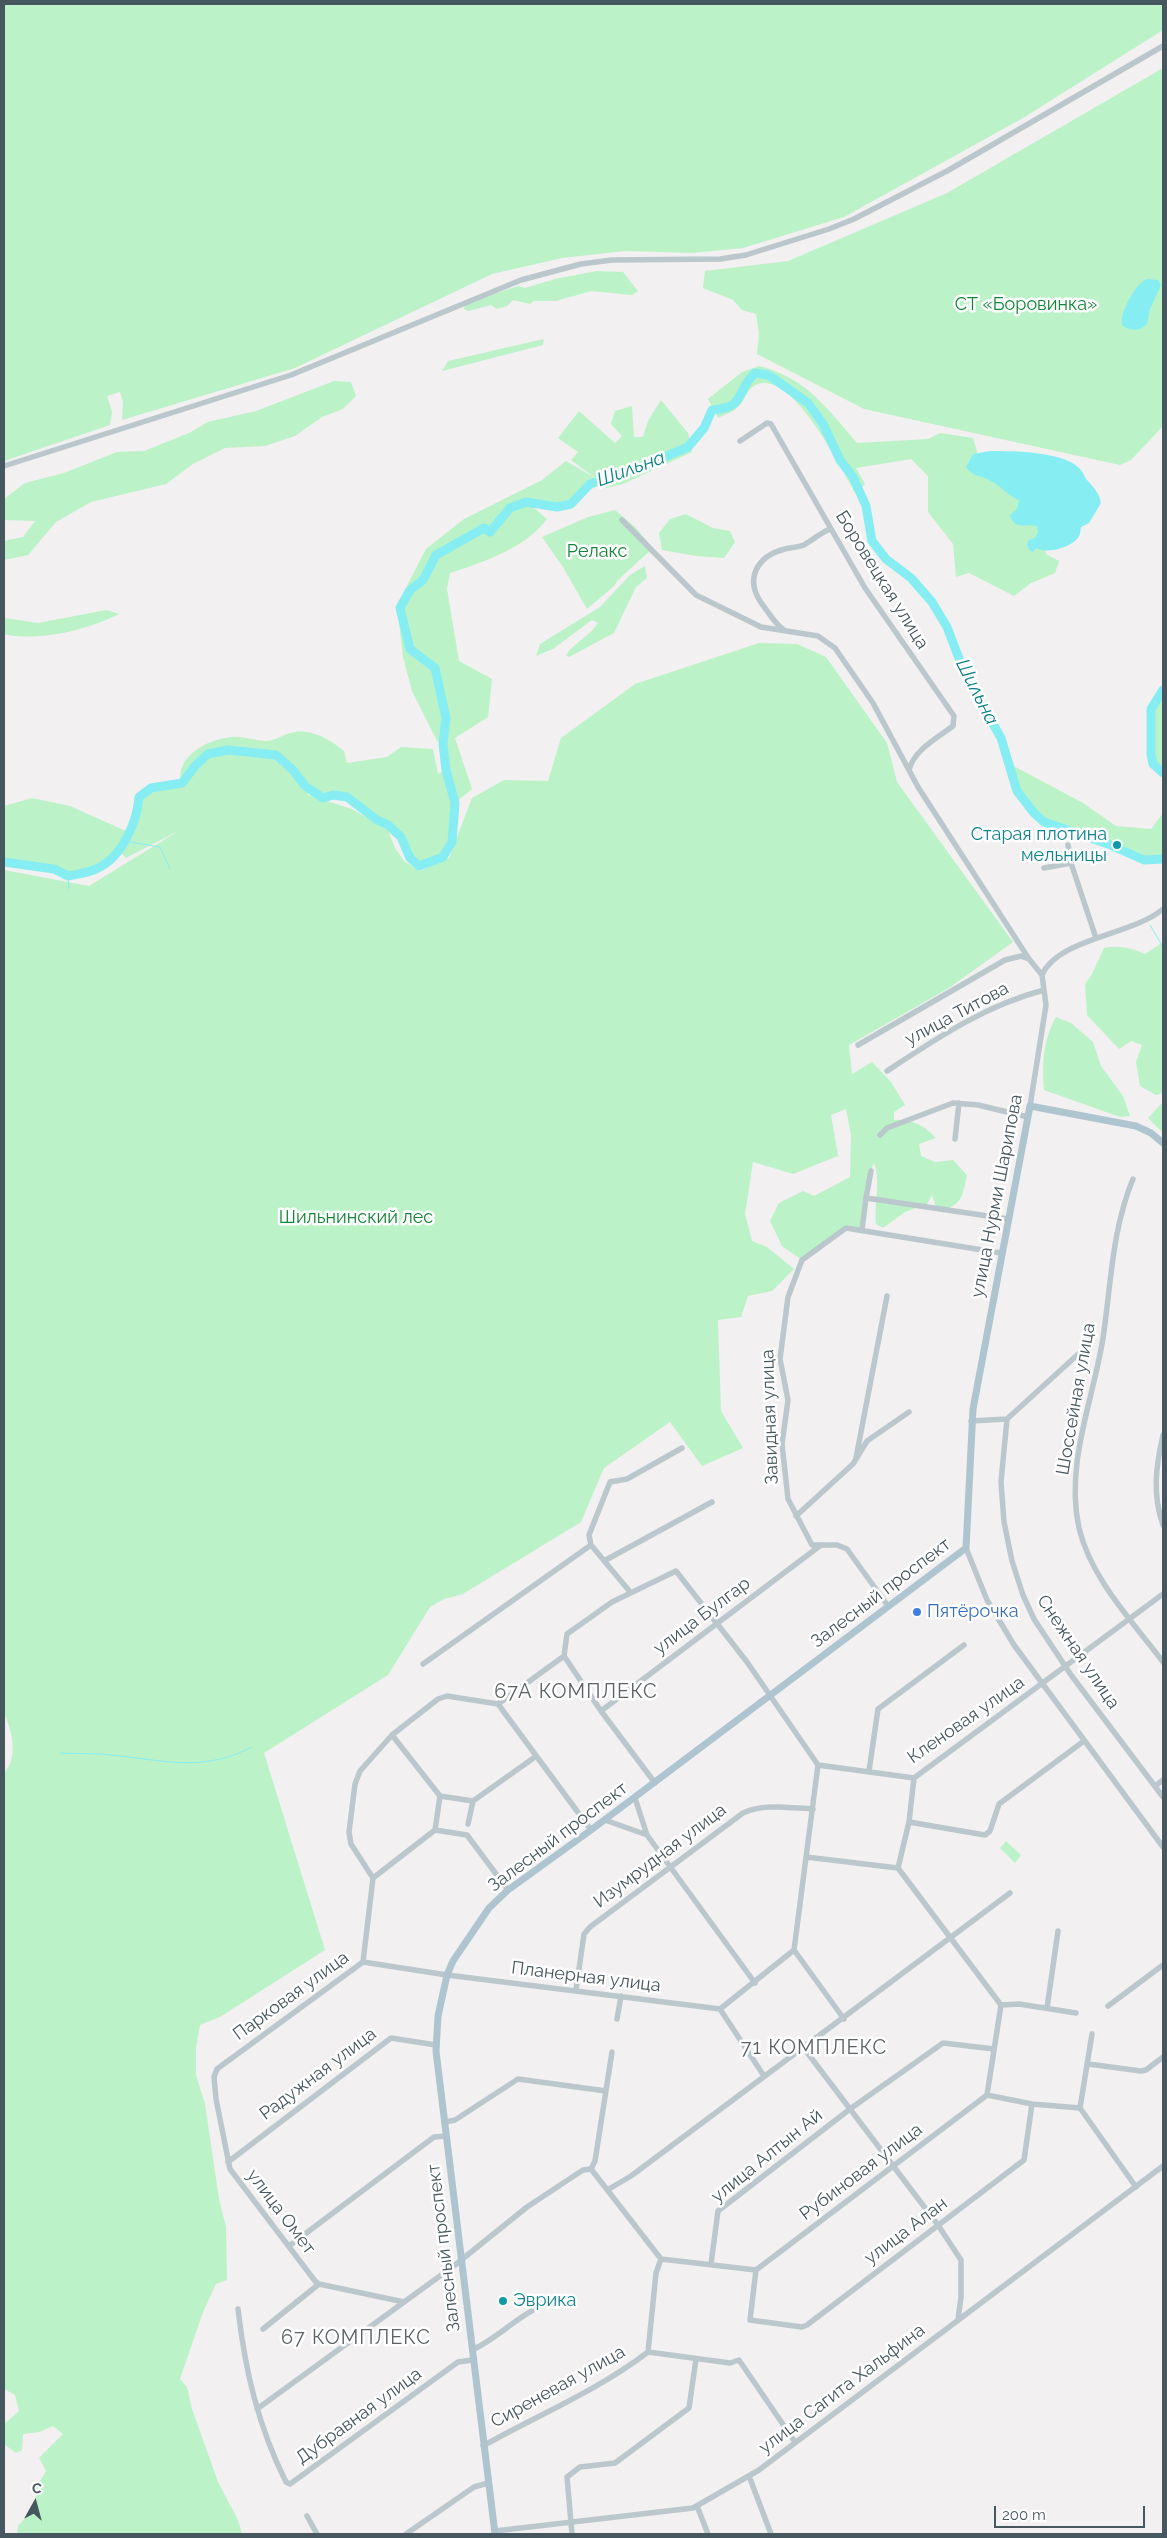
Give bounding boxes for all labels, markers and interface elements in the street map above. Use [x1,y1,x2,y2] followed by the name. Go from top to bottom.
[955,294,1097,316] park label: СТ «Боровинка»
[594,446,668,492] water label: Шильна
[831,507,933,653] street label: Боровецкая улица
[567,541,627,563] park label: Релакс
[951,655,1003,729] water label: Шильна
[971,824,1107,866] place label: Старая плотина мельницы
[1111,839,1123,851] marker: Старая плотина мельницы
[901,978,1013,1050] street label: улица Титова
[967,1093,1027,1299] street label: улица Нурми Шарипова
[279,1207,433,1229] park label: Шильнинский лес
[1052,1321,1100,1477] street label: Шоссейная улица
[757,1349,783,1485] street label: Завидная улица
[807,1534,955,1652] street label: Залесный проспект
[649,1573,755,1659] street label: улица Булгар
[1032,1591,1124,1713] street label: Снежная улица
[927,1601,1019,1623] place label: Пятёрочка
[911,1606,923,1618] marker: Пятёрочка
[903,1672,1029,1768] street label: Кленовая улица
[493,1680,659,1704] district label: 67А КОМПЛЕКС
[484,1778,632,1896] street label: Залесный проспект
[589,1799,731,1913] street label: Изумрудная улица
[229,1947,353,2045] street label: Парковая улица
[510,1957,662,1997] street label: Планерная улица
[255,2023,381,2125] street label: Радужная улица
[739,2036,889,2060] district label: 71 КОМПЛЕКС
[707,2105,827,2207] street label: улица Алтын Ай
[795,2119,927,2225] street label: Рубиновая улица
[423,2163,465,2333] street label: Залесный проспект
[242,2165,320,2259] street label: улица Омет
[860,2193,952,2269] street label: улица Алан
[513,2290,576,2312] place label: Эврика
[497,2295,509,2307] marker: Эврика
[755,2320,929,2458] street label: улица Сагита Хальфина
[280,2326,432,2350] district label: 67 КОМПЛЕКС
[487,2341,629,2433] street label: Сиреневая улица
[292,2363,426,2469] street label: Дубравная улица
[10,2478,60,2528] north arrow
[31,2480,43,2497] text: С
[997,2496,1148,2528] scale bar
[1002,2506,1046,2524] text: 200 m

